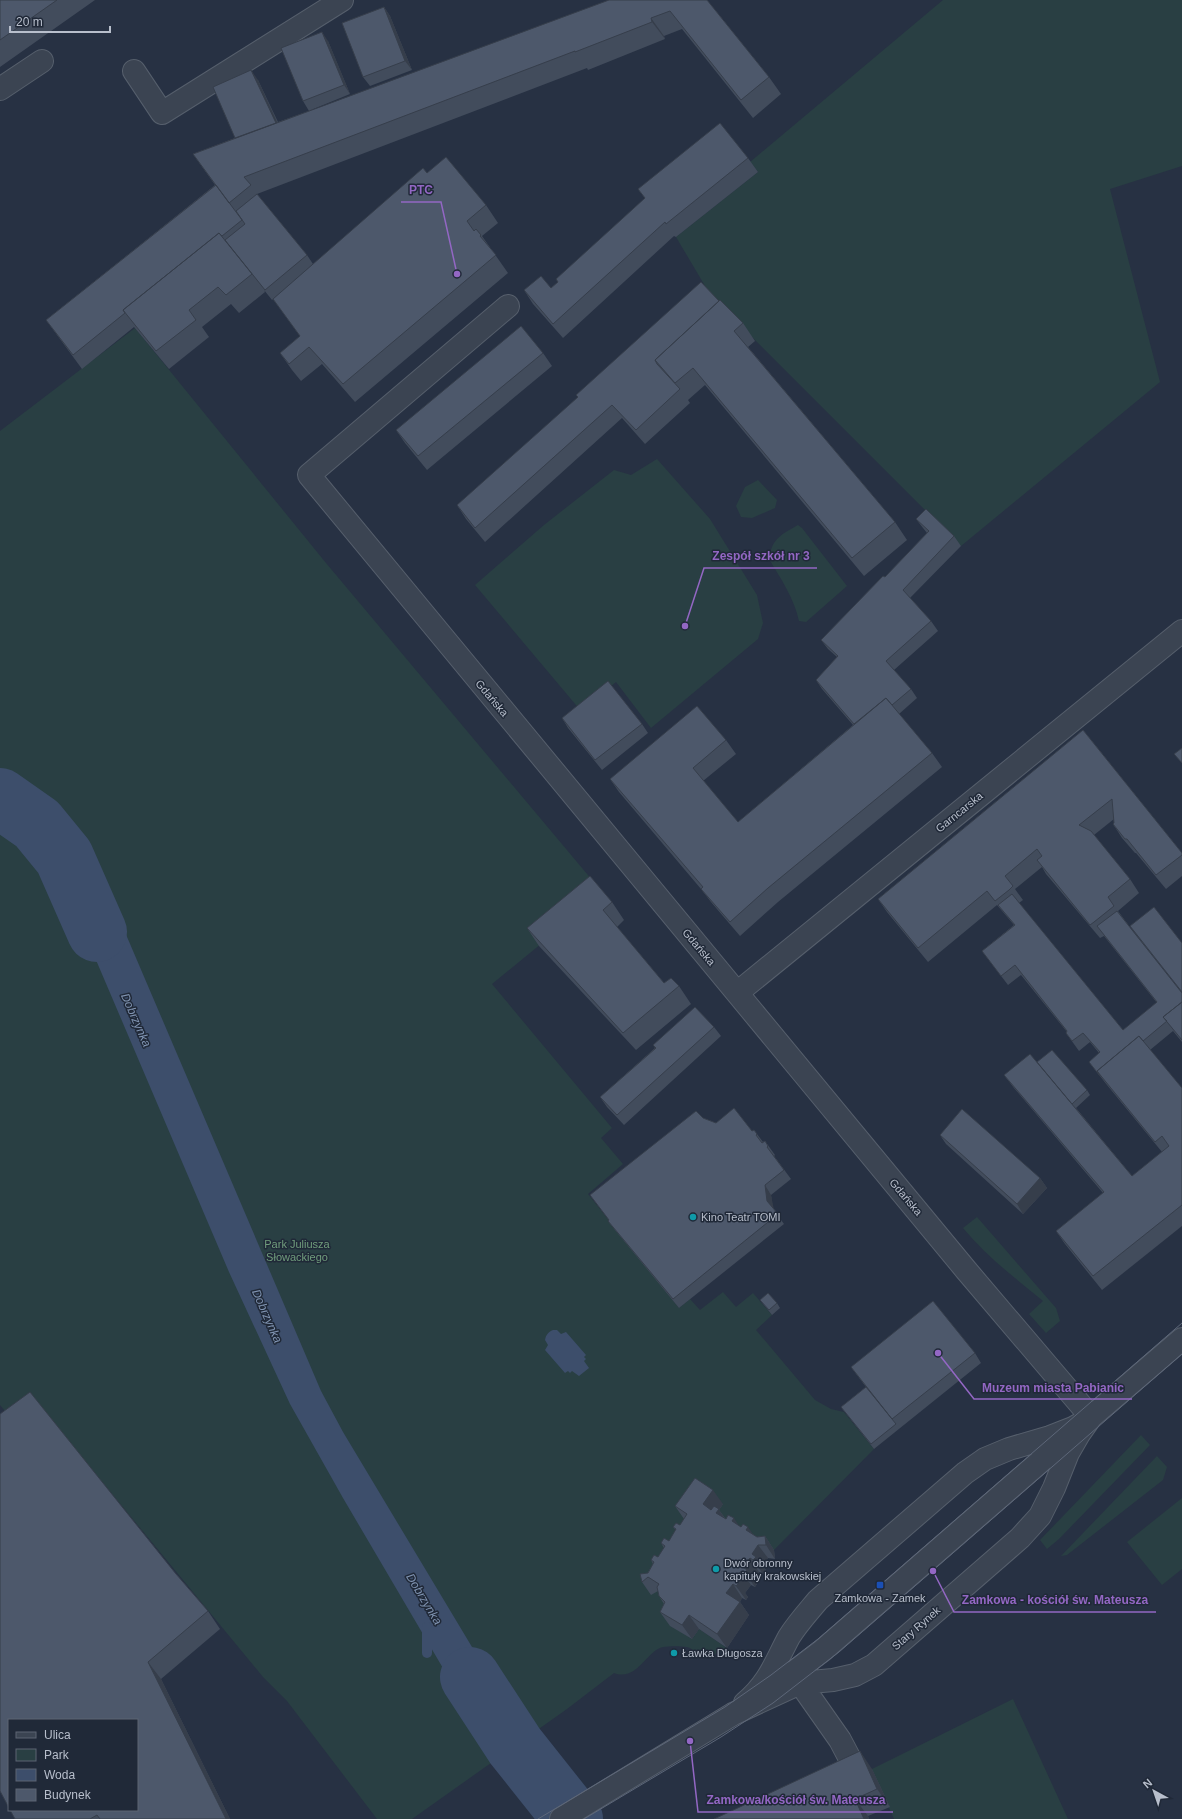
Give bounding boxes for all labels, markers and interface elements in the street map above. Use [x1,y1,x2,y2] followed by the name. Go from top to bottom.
[10,8,110,34] scale bar
[16,15,43,29] text: 20 m
[401,178,441,202] callout: PTC
[409,183,433,197] text: PTC
[704,544,817,568] callout: Zespół szkół nr 3
[712,549,810,563] text: Zespół szkół nr 3
[473,677,511,719] street label: Gdańska
[933,789,986,835] street label: Garncarska
[680,926,718,968] street label: Gdańska
[118,991,154,1049] water label: Dobrzynka
[887,1176,925,1218] street label: Gdańska
[701,1211,780,1223] place label: Kino Teatr TOMI
[688,1212,698,1222] marker: Kino Teatr TOMI
[264,1238,331,1263] park label: Park Juliusza Słowackiego
[249,1287,285,1345] water label: Dobrzynka
[974,1375,1132,1399] callout: Muzeum miasta Pabianic
[982,1381,1124,1395] text: Muzeum miasta Pabianic
[724,1557,821,1582] place label: Dwór obronny kapituły krakowskiej
[711,1564,721,1574] marker: Dwór obronny kapituły krakowskiej
[403,1571,445,1627] water label: Dobrzynka
[875,1580,885,1590] marker: Zamkowa - Zamek
[954,1588,1156,1612] callout: Zamkowa - kościół św. Mateusza
[834,1592,926,1604] place label: Zamkowa - Zamek
[962,1593,1148,1607] text: Zamkowa - kościół św. Mateusza
[889,1603,943,1652] street label: Stary Rynek
[682,1647,764,1659] place label: Ławka Długosza
[669,1648,679,1658] marker: Ławka Długosza
[8,1719,138,1811] legend
[44,1728,71,1742] text: Ulica
[44,1748,70,1762] text: Park
[44,1768,75,1782] text: Woda
[1134,1771,1174,1811] north arrow
[1141,1776,1155,1790] text: N
[44,1788,92,1802] text: Budynek
[698,1788,893,1812] callout: Zamkowa/kościół św. Mateusza
[707,1793,886,1807] text: Zamkowa/kościół św. Mateusza

